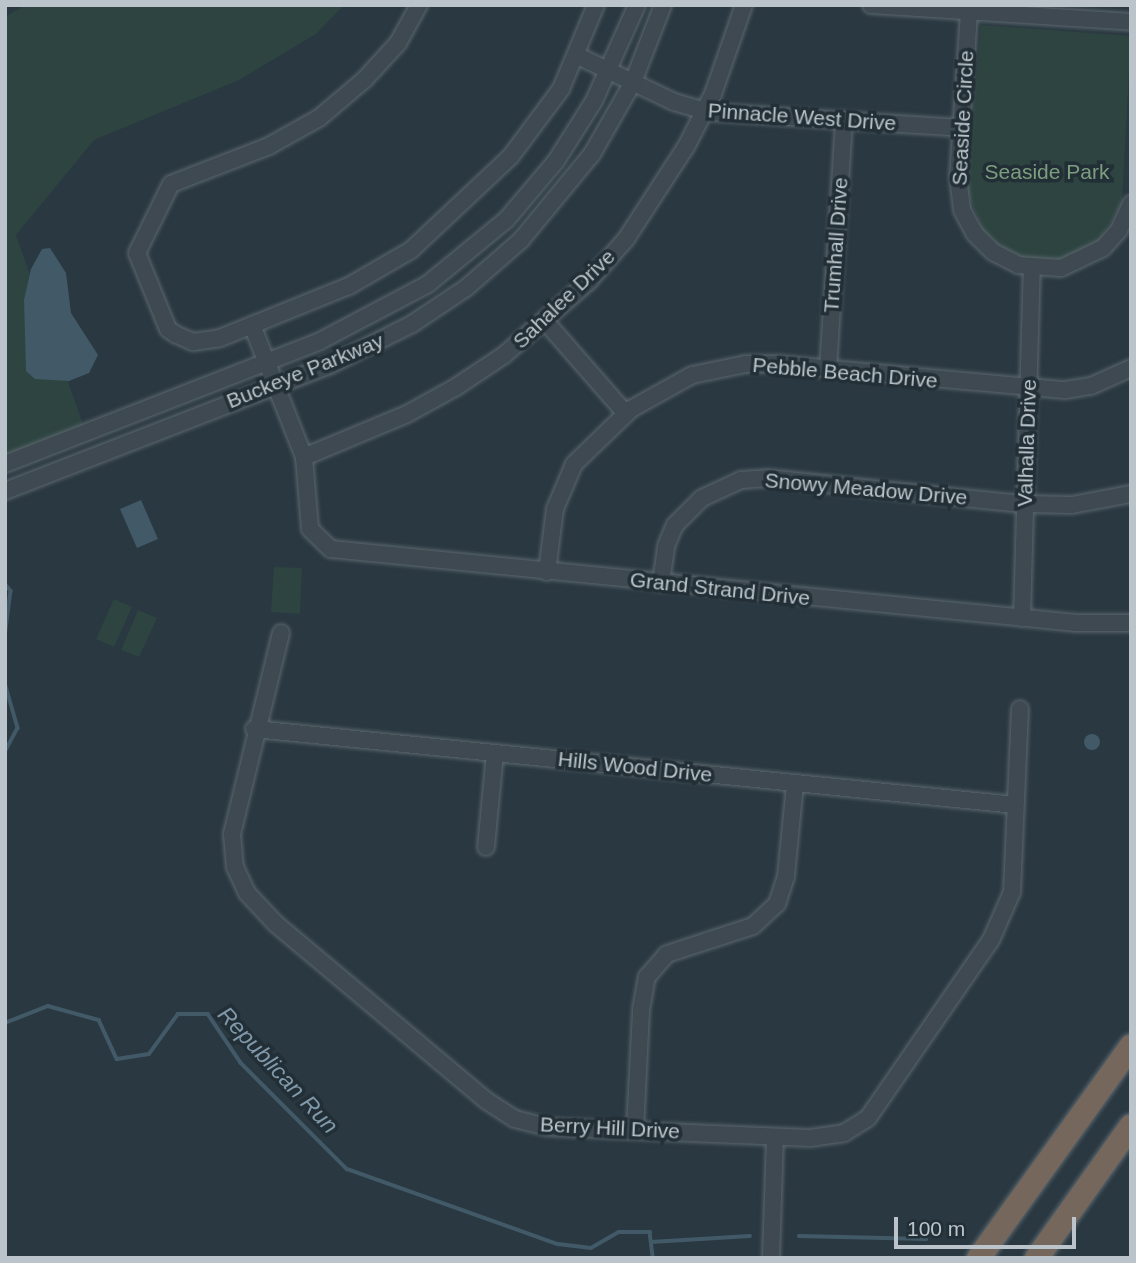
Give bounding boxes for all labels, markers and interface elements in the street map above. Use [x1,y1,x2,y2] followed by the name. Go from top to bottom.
[947,50,979,186] street label: Seaside Circle
[707,98,897,136] street label: Pinnacle West Drive
[985,159,1109,185] park label: Seaside Park
[819,176,853,314] street label: Trumhall Drive
[508,244,620,354] street label: Sahalee Drive
[223,328,387,414] street label: Buckeye Parkway
[751,352,939,394] street label: Pebble Beach Drive
[1012,379,1042,507] street label: Valhalla Drive
[764,468,968,510] street label: Snowy Meadow Drive
[629,567,811,611] street label: Grand Strand Drive
[557,746,713,788] street label: Hills Wood Drive
[212,1001,344,1139] water label: Republican Run
[539,1112,681,1144] street label: Berry Hill Drive
[898,1204,1080,1248] scale bar
[907,1217,965,1240] text: 100 m

